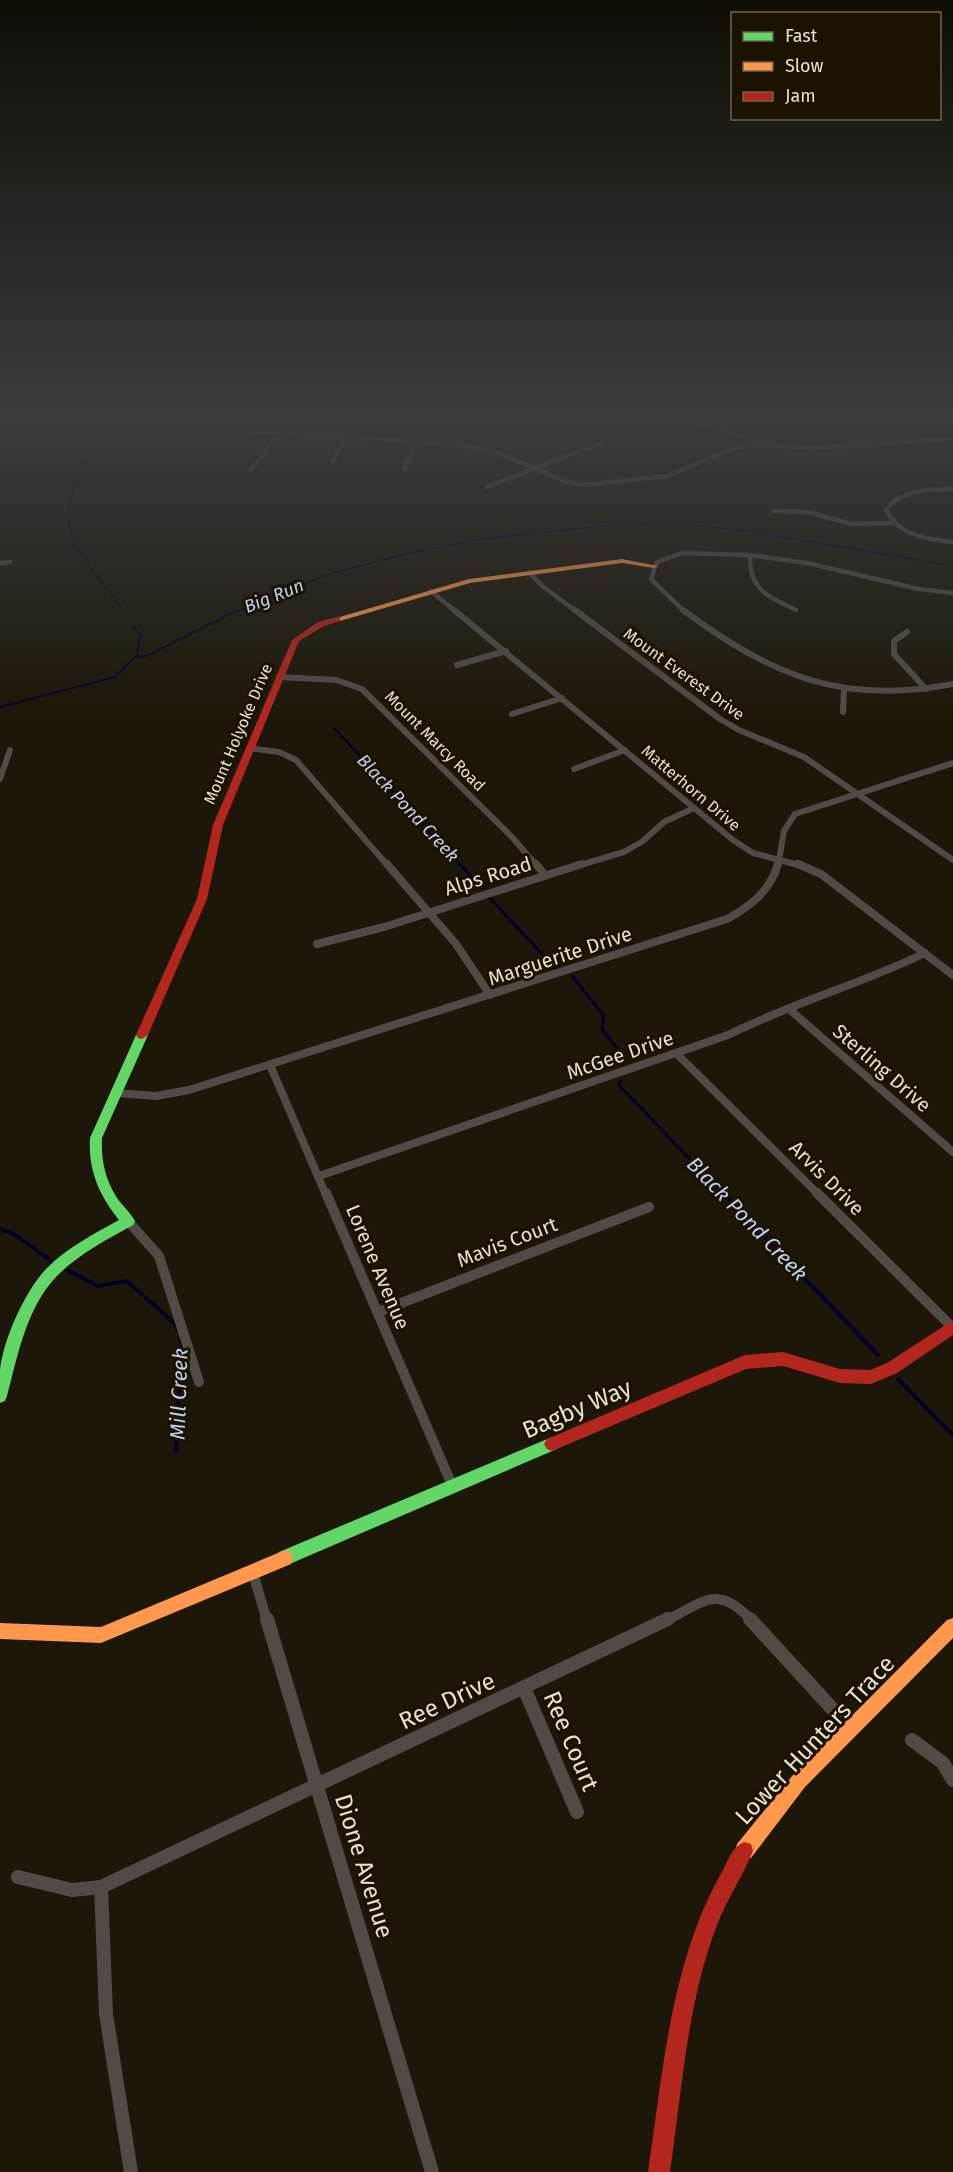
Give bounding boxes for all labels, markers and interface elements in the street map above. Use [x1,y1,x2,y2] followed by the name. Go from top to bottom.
[731,12,941,120] legend
[785,25,818,47] text: Fast
[785,55,824,77] text: Slow
[785,85,816,107] text: Jam
[241,574,307,618] water label: Big Run
[620,624,748,724] street label: Mount Everest Drive
[200,661,276,807] street label: Mount Holyoke Drive
[381,687,489,795] street label: Mount Marcy Road
[638,741,744,835] street label: Matterhorn Drive
[352,750,464,867] water label: Black Pond Creek
[441,851,535,901] street label: Alps Road
[485,921,635,991] street label: Marguerite Drive
[828,1019,936,1117] street label: Sterling Drive
[563,1025,677,1085] street label: McGee Drive
[785,1136,869,1220] street label: Arvis Drive
[681,1151,813,1287] water label: Black Pond Creek
[341,1201,415,1333] street label: Lorene Avenue
[454,1212,561,1272] street label: Mavis Court
[164,1348,194,1440] water label: Mill Creek
[518,1373,636,1445] street label: Bagby Way
[729,1650,901,1830] street label: Lower Hunters Trace
[394,1667,500,1735] street label: Ree Drive
[537,1687,605,1795] street label: Ree Court
[329,1790,399,1942] street label: Dione Avenue

